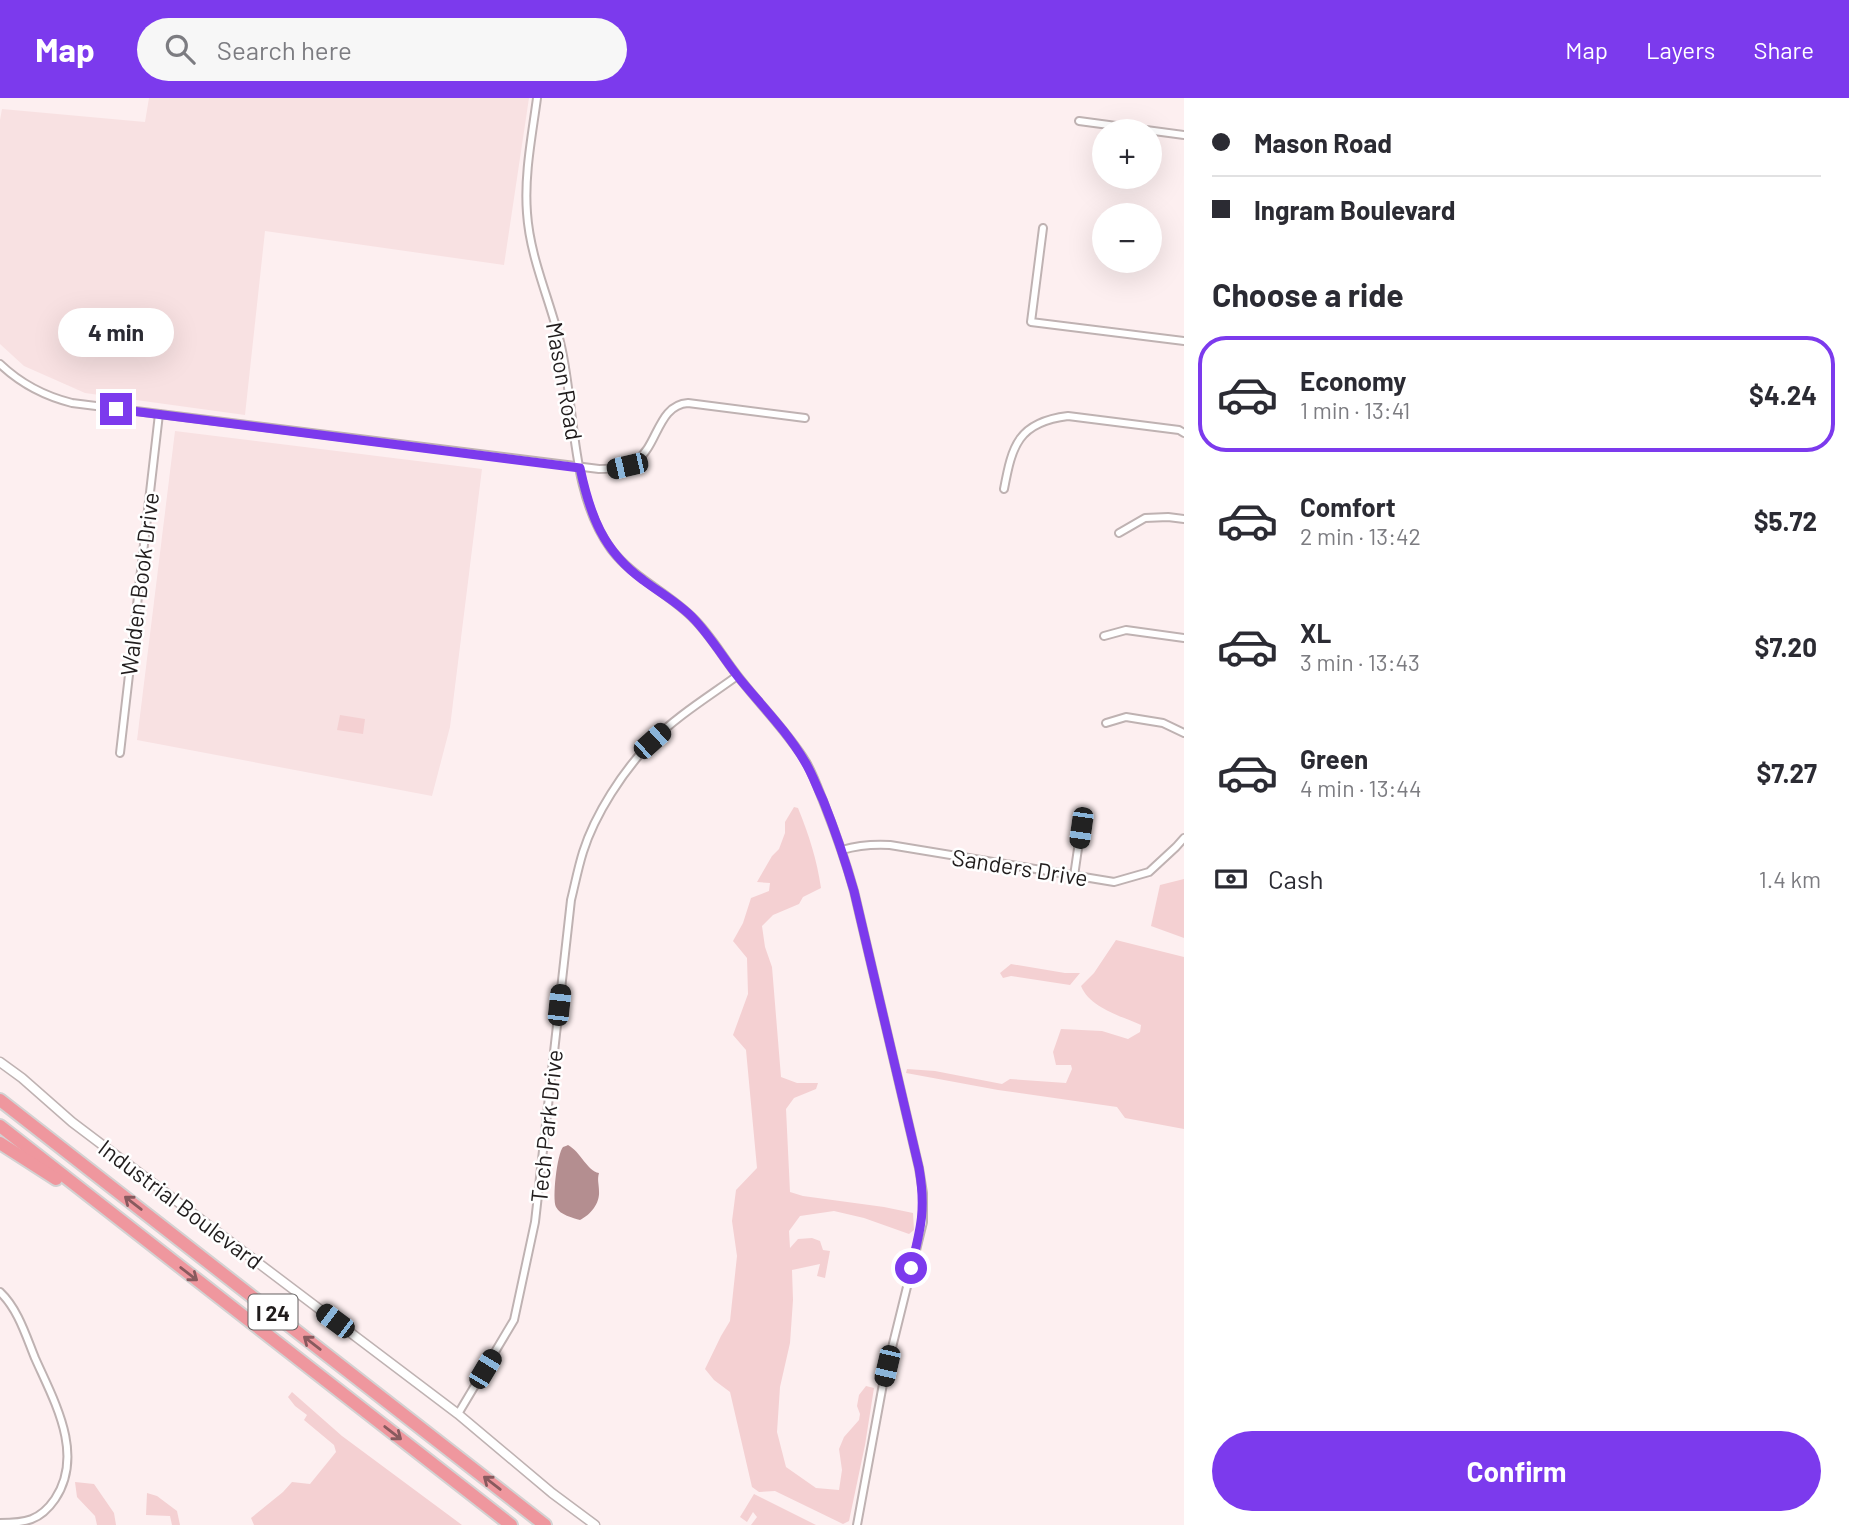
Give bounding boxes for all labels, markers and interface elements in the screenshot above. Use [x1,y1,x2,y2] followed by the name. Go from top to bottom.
[137,18,627,81] search box
[35,29,95,69] text: Map
[161,30,199,68] icon: search
[217,34,352,65] text: Search here
[1565,35,1608,64] text: Map
[1646,35,1715,64] text: Layers
[1753,35,1814,64] text: Share
[1092,119,1162,273] map controls
[1092,119,1162,189] button: +
[1254,127,1392,158] text: Mason Road
[1254,194,1455,225] text: Ingram Boulevard
[1092,203,1162,273] button: −
[1212,275,1404,313] text: Choose a ride
[58,308,174,356] callout: 4 min
[88,318,144,346] text: 4 min
[541,320,589,442] street label: Mason Road
[1216,363,1279,426] icon: car
[1300,365,1406,396] text: Economy
[1749,379,1817,410] text: $4.24
[100,393,132,425] route end
[1300,396,1410,424] text: 1 min · 13:41
[605,451,650,481] car
[1216,489,1279,552] icon: car
[114,491,164,677] street label: Walden Book Drive
[1300,491,1396,522] text: Comfort
[1754,505,1817,536] text: $5.72
[1300,522,1421,550] text: 2 min · 13:42
[1216,615,1279,678] icon: car
[1300,617,1331,648] text: XL
[1755,631,1817,662] text: $7.20
[1300,648,1420,676] text: 3 min · 13:43
[630,719,675,763] car
[1216,741,1279,804] icon: car
[1300,743,1368,774] text: Green
[1756,757,1817,788] text: $7.27
[1300,774,1422,802] text: 4 min · 13:44
[1068,806,1095,850] car
[950,842,1090,892] street label: Sanders Drive
[1212,860,1250,898] icon: cash
[1268,863,1323,894] text: Cash
[1759,865,1821,893] text: 1.4 km
[547,983,572,1027] car
[524,1048,568,1204] street label: Tech Park Drive
[93,1133,269,1275] street label: Industrial Boulevard
[124,1196,142,1211] one-way arrow
[895,1252,927,1284] route start
[179,1266,197,1281] one-way arrow
[248,1294,298,1330] road number: I 24
[312,1300,359,1342] car
[304,1335,322,1351] one-way arrow
[873,1343,902,1389] car
[466,1346,505,1392] car
[383,1425,401,1440] one-way arrow
[1212,1431,1821,1511] button: Confirm
[483,1475,501,1491] one-way arrow

